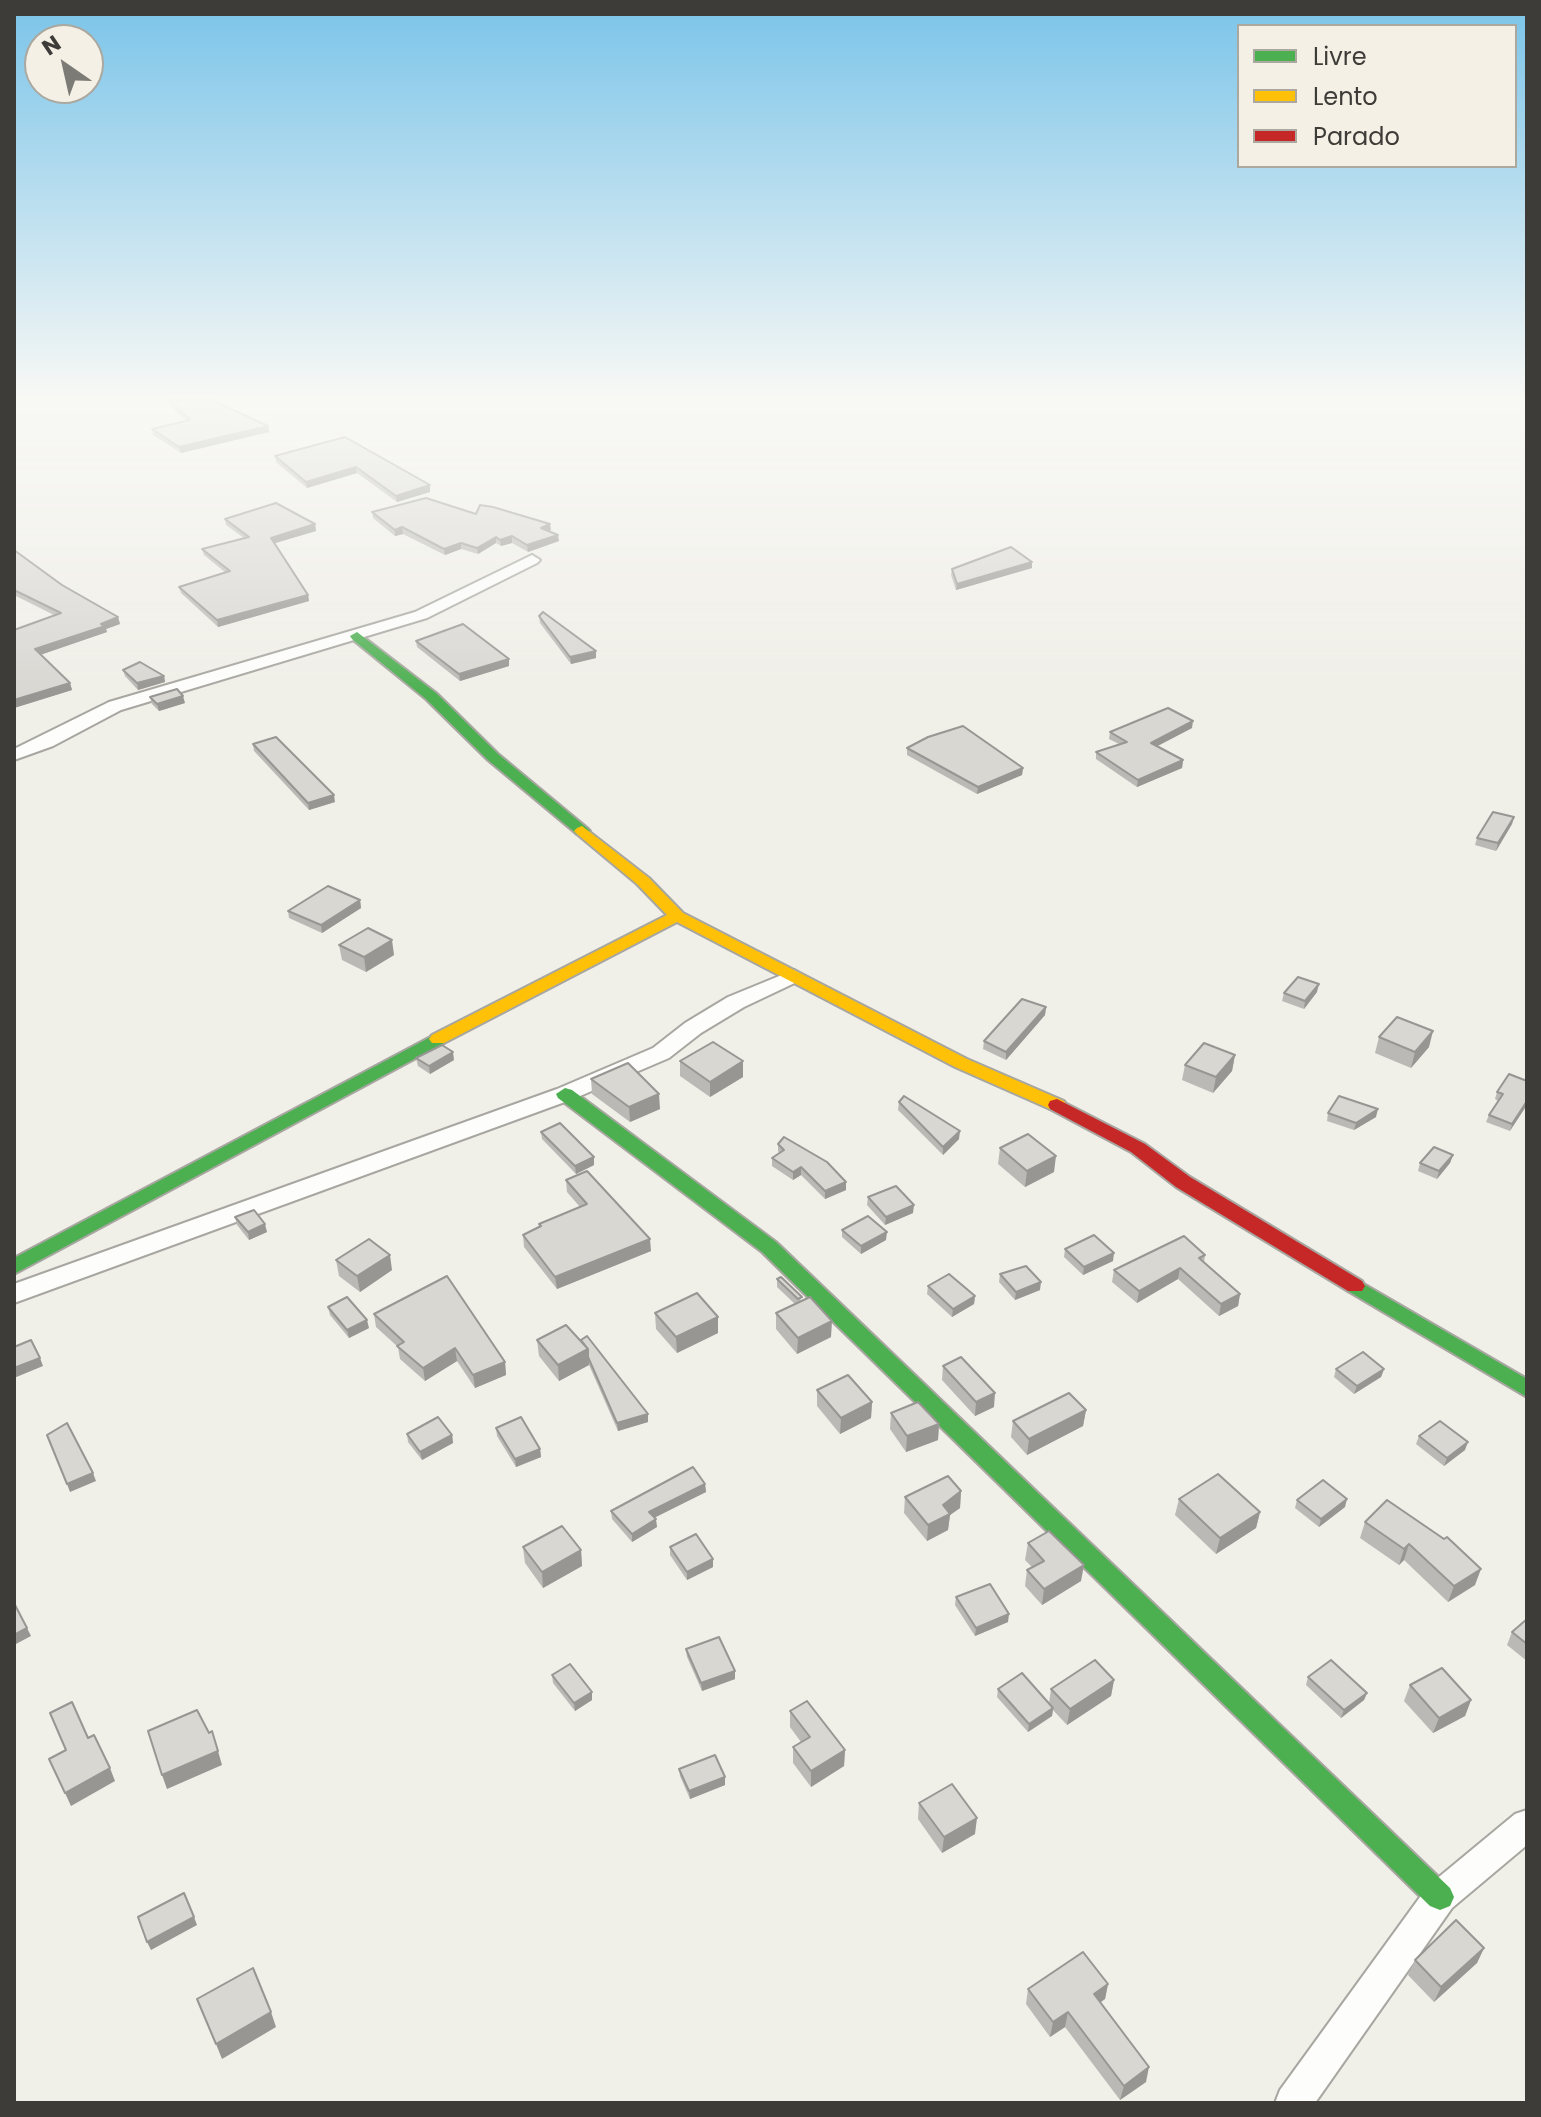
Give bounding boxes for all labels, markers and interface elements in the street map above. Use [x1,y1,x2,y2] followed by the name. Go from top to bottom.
[24,24,104,104] north arrow
[1237,24,1517,168] legend
[36,28,67,63] text: N
[1313,40,1367,73] text: Livre
[1313,80,1378,113] text: Lento
[1313,120,1400,153] text: Parado

